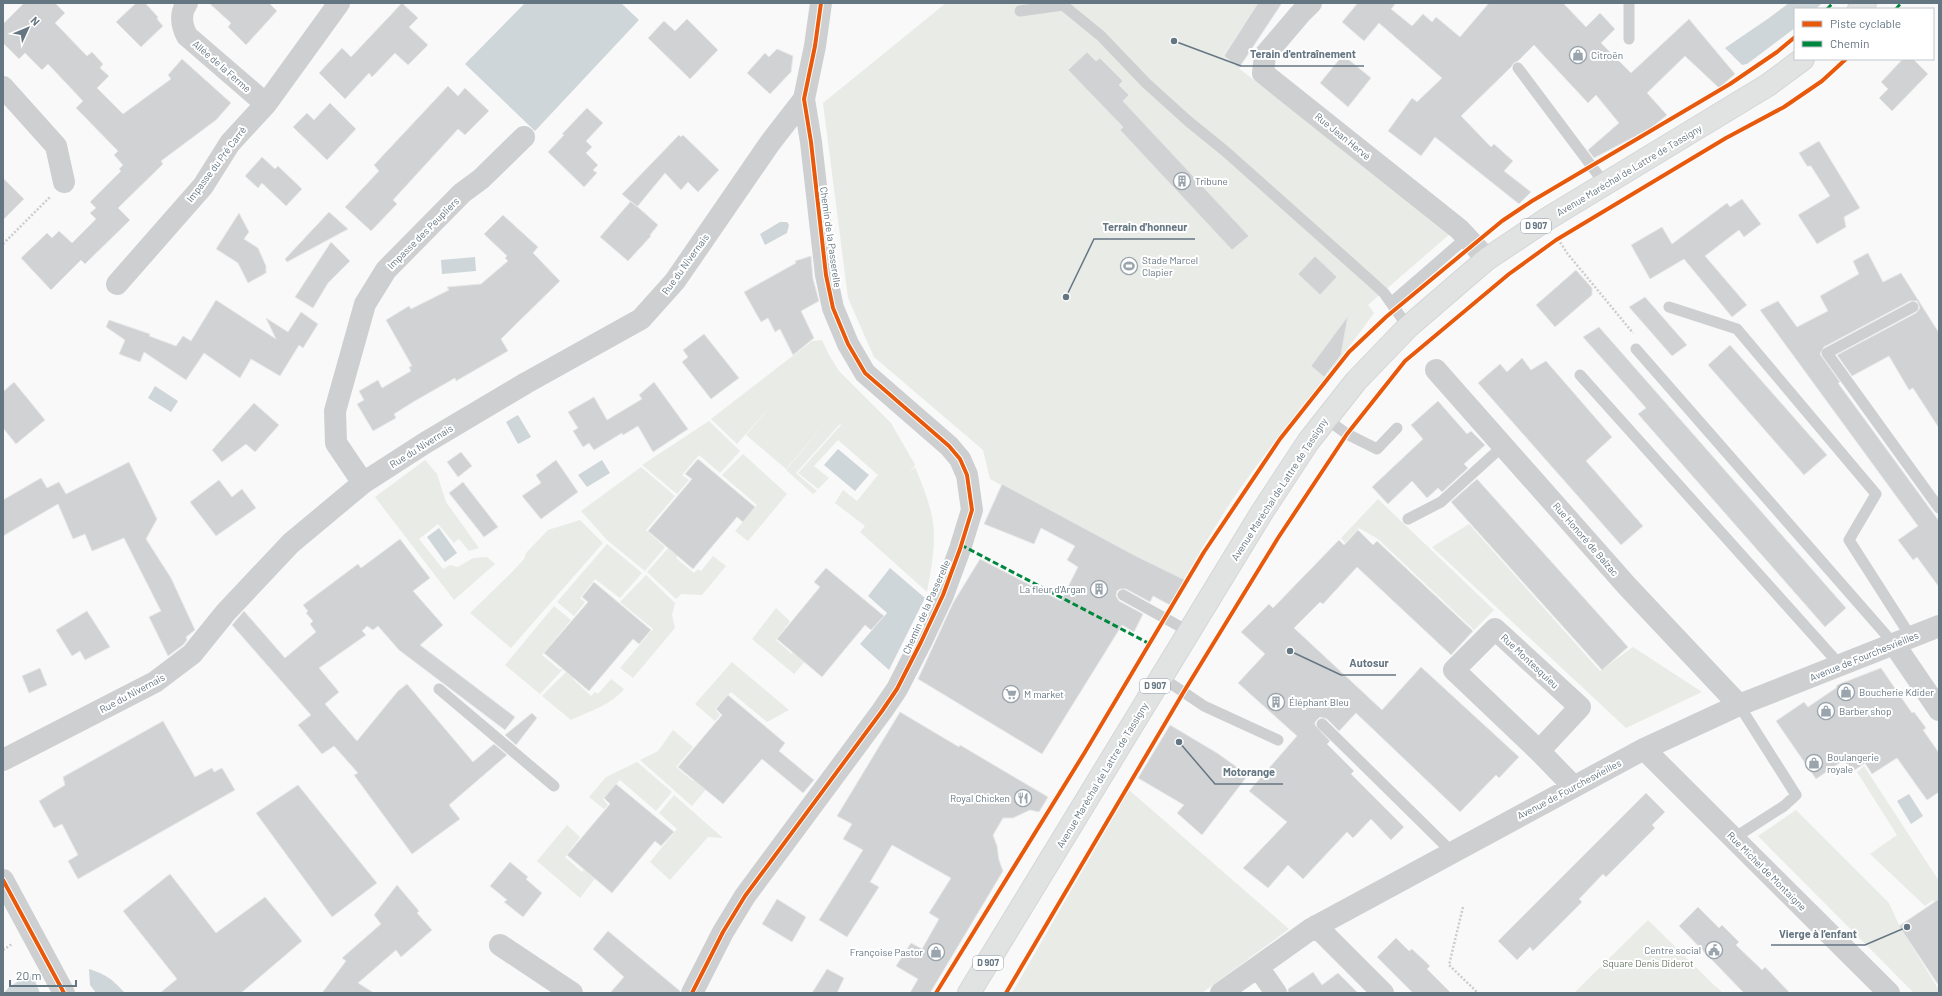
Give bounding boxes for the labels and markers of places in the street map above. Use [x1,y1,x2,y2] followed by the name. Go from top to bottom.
[1241,43,1364,66] callout: Terain d'entraînement
[1568,45,1588,65] shop icon: Citroën
[1591,49,1623,61] place label: Citroën
[1172,171,1192,191] building icon: Tribune
[1195,175,1228,187] place label: Tribune
[1094,216,1195,239] callout: Terrain d'honneur
[1142,254,1198,278] place label: Stade Marcel Clapier
[1119,256,1139,276] sports icon: Stade Marcel Clapier
[1089,579,1109,599] building icon: La fleur d'Argan
[1019,583,1086,595] place label: La fleur d'Argan
[1341,652,1396,675] callout: Autosur
[1836,682,1856,702] shop icon: Boucherie Kdider
[1001,684,1021,704] supermarket icon: M market
[1859,686,1934,698] place label: Boucherie Kdider
[1024,688,1064,700] place label: M market
[1266,692,1286,712] building icon: Éléphant Bleu
[1289,696,1349,708] place label: Éléphant Bleu
[1816,701,1836,721] shop icon: Barber shop
[1839,705,1891,717] place label: Barber shop
[1827,751,1879,775] place label: Boulangerie royale
[1804,753,1824,773] shop icon: Boulangerie royale
[1215,761,1283,784] callout: Motorange
[1013,788,1033,808] restaurant icon: Royal Chicken
[950,792,1010,804] place label: Royal Chicken
[1771,922,1865,945] callout: Vierge à l’enfant
[1704,940,1724,960] public building icon: Centre social
[926,942,946,962] shop icon: Françoise Pastor
[1644,944,1701,956] place label: Centre social
[850,946,923,958] place label: Françoise Pastor

